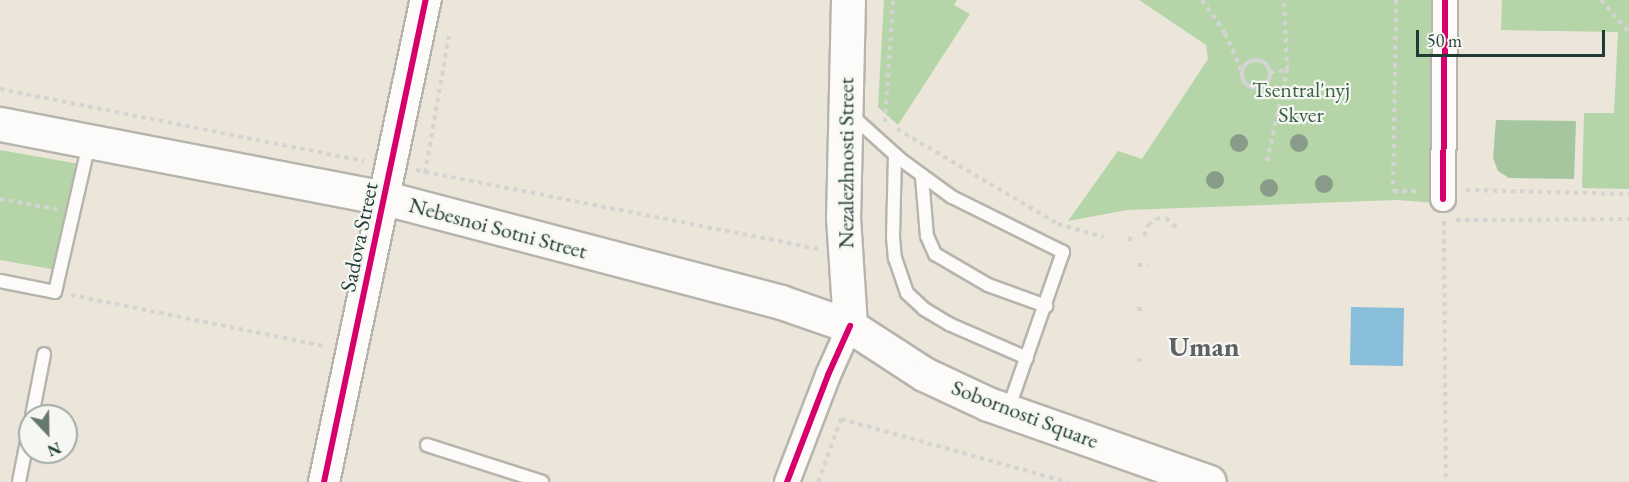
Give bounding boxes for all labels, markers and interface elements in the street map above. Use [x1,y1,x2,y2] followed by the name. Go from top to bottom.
[1419,18,1608,56] scale bar
[1427,29,1462,52] text: 50 m
[1252,76,1350,128] park label: Tsentral'nyj Skver
[833,77,859,249] street label: Nezalezhnosti Street
[334,180,384,294] street label: Sadova Street
[406,192,590,264] street label: Nebesnoi Sotni Street
[1168,329,1240,363] district label: Uman
[948,374,1102,454] street label: Sobornosti Square
[18,404,78,464] north arrow
[44,437,64,461] text: N

